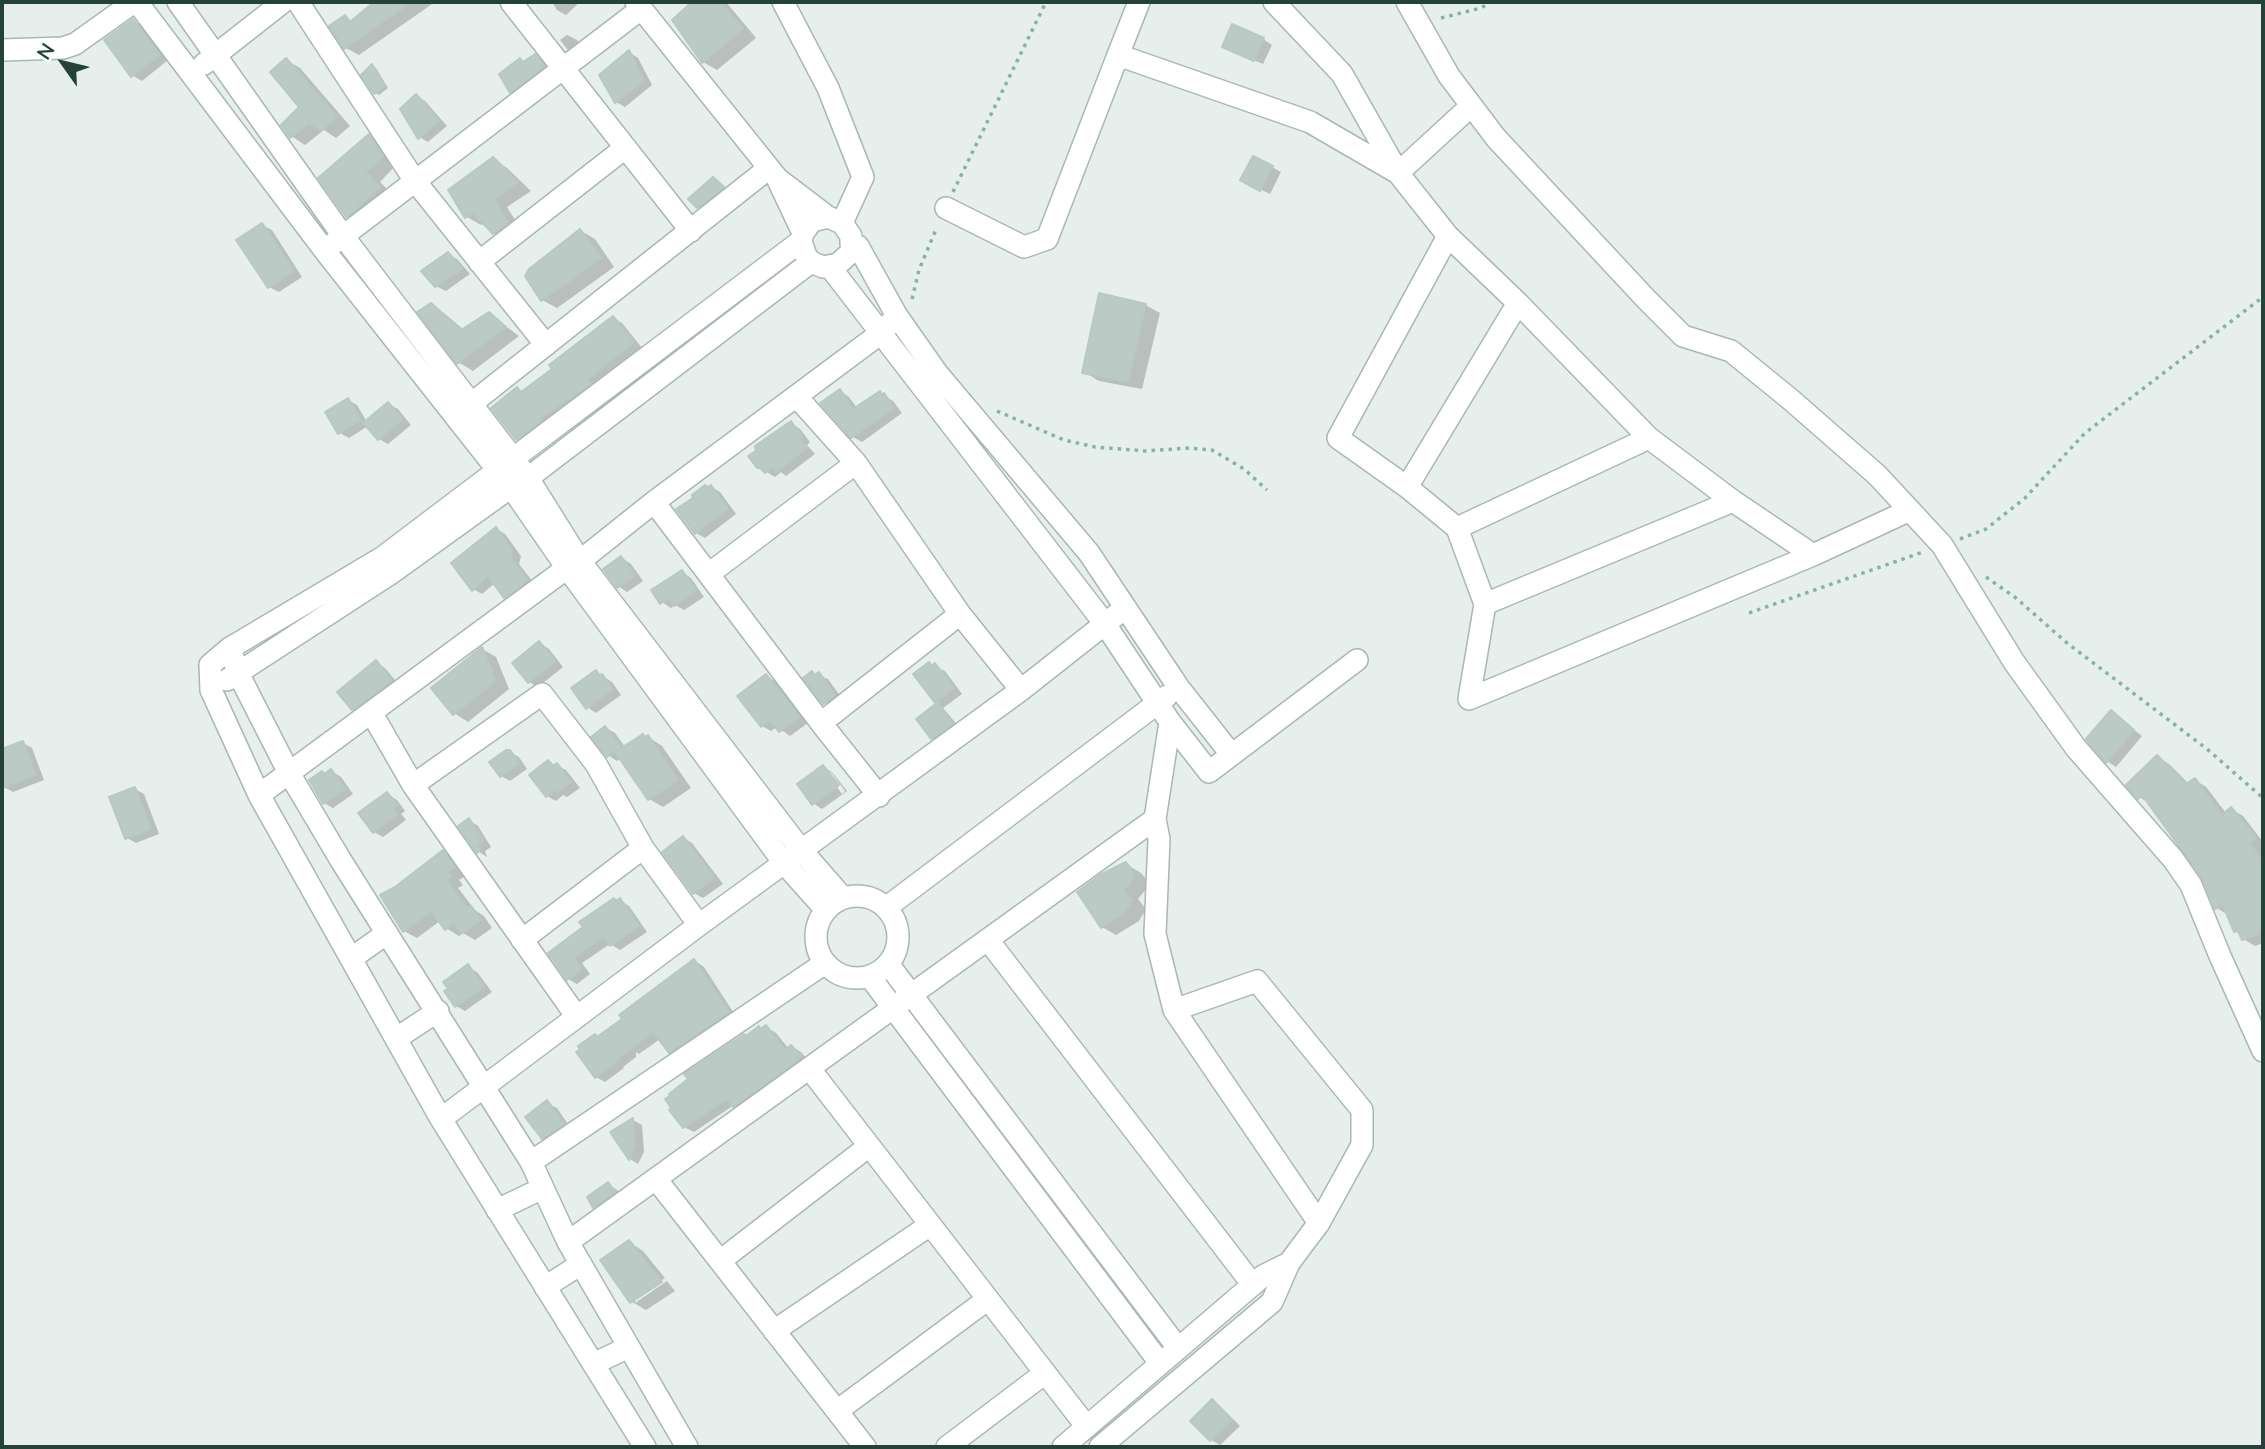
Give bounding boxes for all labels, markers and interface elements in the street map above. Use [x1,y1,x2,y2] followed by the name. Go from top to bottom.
[28,28,98,98] north arrow
[32,38,59,63] text: N

